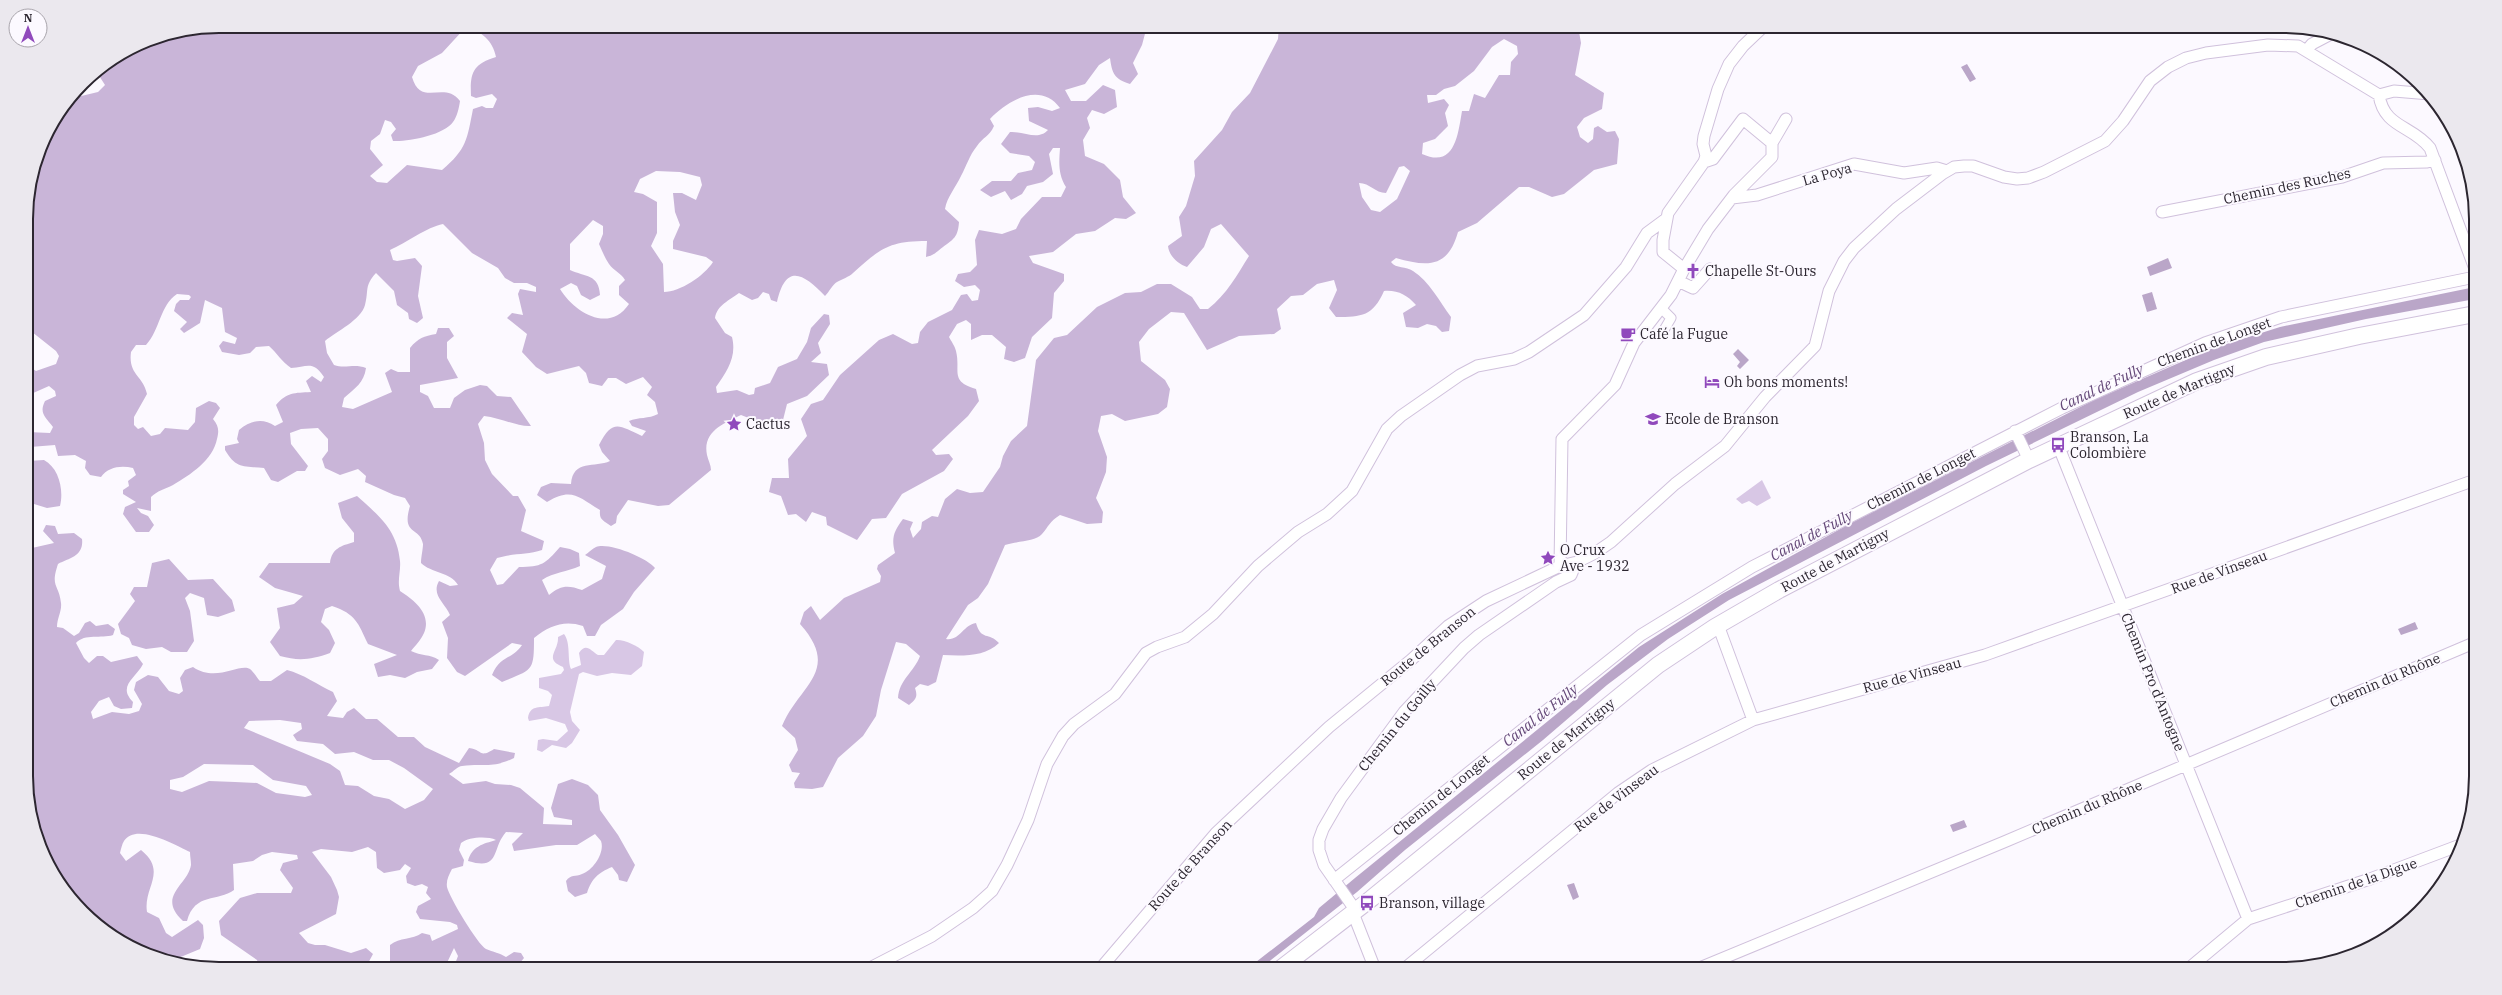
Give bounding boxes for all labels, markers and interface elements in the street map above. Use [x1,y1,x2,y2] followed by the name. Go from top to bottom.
[8,8,48,48] north arrow
[24,11,33,25] text: N
[1800,158,1854,190] street label: La Poya
[2222,164,2352,208] street label: Chemin des Ruches
[1684,262,1702,280] church icon: Chapelle St-Ours
[1705,262,1816,280] place label: Chapelle St-Ours
[2155,313,2273,371] street label: Chemin de Longet
[1619,325,1637,343] cafe icon: Café la Fugue
[1640,325,1728,343] place label: Café la Fugue
[2056,359,2147,415] water label: Canal de Fully
[2120,359,2238,423] street label: Route de Martigny
[1703,373,1721,391] hotel icon: Oh bons moments!
[1724,373,1848,391] place label: Oh bons moments!
[1644,410,1662,428] school or university icon: Ecole de Branson
[1665,410,1779,428] place label: Ecole de Branson
[725,415,743,433] place icon: Cactus
[746,415,790,433] place label: Cactus
[2070,428,2149,462] place label: Branson, La Colombière
[2049,436,2067,454] bus stop icon: Branson, La Colombière
[1864,444,1978,514] street label: Chemin de Longet
[1766,505,1857,565] water label: Canal de Fully
[1778,524,1893,596] street label: Route de Martigny
[1560,541,1630,575] place label: O Crux Ave - 1932
[2168,546,2270,598] street label: Rue de Vinseau
[1539,549,1557,567] place icon: O Crux Ave - 1932
[1377,602,1479,690] street label: Route de Branson
[2117,610,2189,754] street label: Chemin Pro d'Antogne
[2327,649,2443,711] street label: Chemin du Rhône
[1861,653,1963,697] street label: Rue de Vinseau
[1354,675,1440,775] street label: Chemin du Goilly
[1498,679,1583,750] water label: Canal de Fully
[1514,694,1619,784] street label: Route de Martigny
[1389,750,1493,840] street label: Chemin de Longet
[1570,760,1662,836] street label: Rue de Vinseau
[2029,776,2145,838] street label: Chemin du Rhône
[1144,816,1236,914] street label: Route de Branson
[2293,854,2419,912] street label: Chemin de la Digue
[1358,894,1376,912] bus stop icon: Branson, village
[1379,894,1485,912] place label: Branson, village

